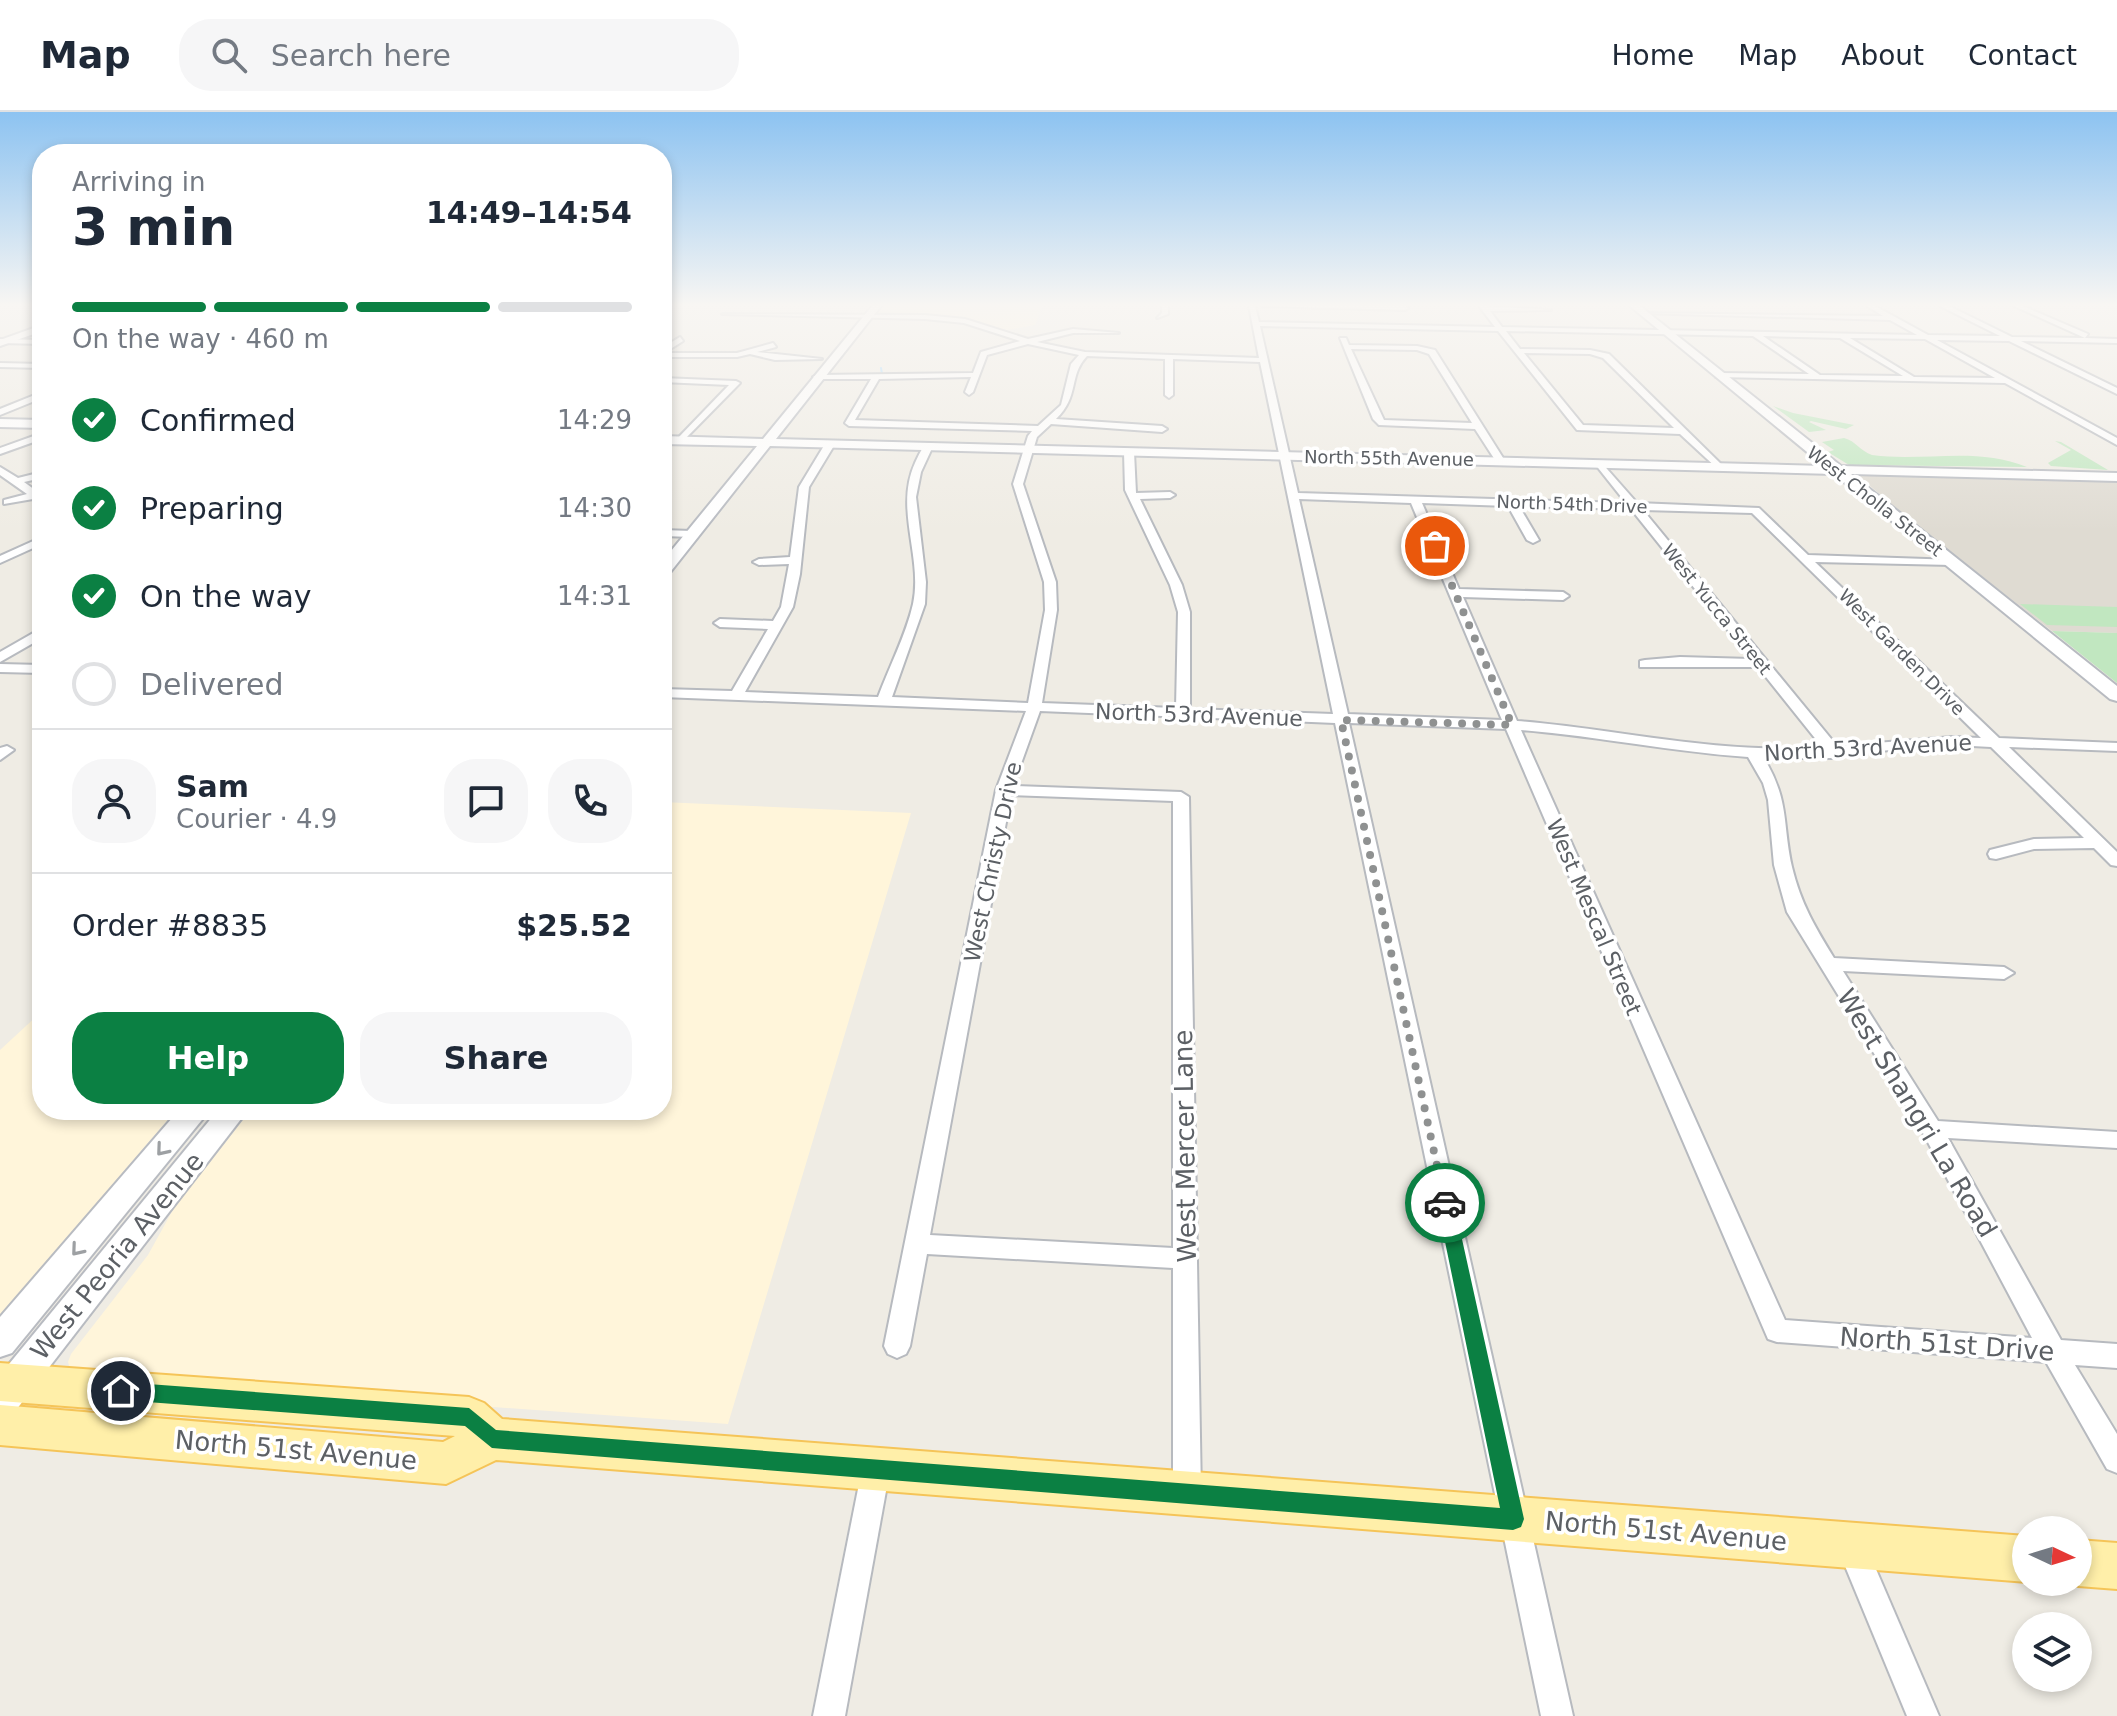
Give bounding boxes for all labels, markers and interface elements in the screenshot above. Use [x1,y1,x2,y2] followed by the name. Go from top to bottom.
[179,19,739,91] search box
[40,33,131,77] text: Map
[207,33,251,77] icon: search
[271,38,451,73] text: Search here
[1611,39,1694,72] text: Home
[1738,39,1797,72] text: Map
[1841,39,1924,72] text: About
[1968,39,2077,72] text: Contact
[72,167,206,197] text: Arriving in
[426,195,632,230] text: 14:49–14:54
[72,197,235,257] text: 3 min
[72,324,329,354] text: On the way · 460 m
[72,398,116,442] icon: check
[140,403,296,438] text: Confirmed
[557,405,632,435] text: 14:29
[1803,441,1947,561] street label: West Cholla Street
[1304,446,1474,470] street label: North 55th Avenue
[72,486,116,530] icon: check
[140,491,284,526] text: Preparing
[1496,491,1648,517] street label: North 54th Drive
[557,493,632,523] text: 14:30
[1401,512,1469,580] pin
[1413,524,1457,568] icon: bag
[1658,540,1776,678] street label: West Yucca Street
[72,574,116,618] icon: check
[140,579,312,614] text: On the way
[557,581,632,611] text: 14:31
[1835,585,1969,719] street label: West Garden Drive
[140,667,284,702] text: Delivered
[1095,699,1303,731] street label: North 53rd Avenue
[1764,730,1972,766] street label: North 53rd Avenue
[72,759,156,843] button: person
[444,759,528,843] button: chat
[548,759,632,843] button: phone
[960,759,1026,965] street label: West Christy Drive
[176,769,249,804] text: Sam
[176,804,337,834] text: Courier · 4.9
[1541,815,1647,1019] street label: West Mescal Street
[72,908,268,943] text: Order #8835
[516,908,632,943] text: $25.52
[1831,983,2003,1243] street label: West Shangri La Road
[72,1012,344,1104] button: Help
[360,1012,632,1104] button: Share
[1168,1029,1202,1263] street label: West Mercer Lane
[157,1141,172,1156] one-way arrow
[24,1146,210,1366] street label: West Peoria Avenue
[1405,1163,1485,1243] courier
[1423,1181,1467,1225] icon: car
[72,1241,87,1256] one-way arrow
[1839,1322,2055,1366] street label: North 51st Drive
[87,1357,155,1425] pin
[99,1369,143,1413] icon: home
[174,1424,418,1476] street label: North 51st Avenue
[1544,1505,1788,1557] street label: North 51st Avenue
[2012,1516,2092,1596] north arrow
[2012,1516,2092,1692] map controls
[2012,1612,2092,1692] button: layers

